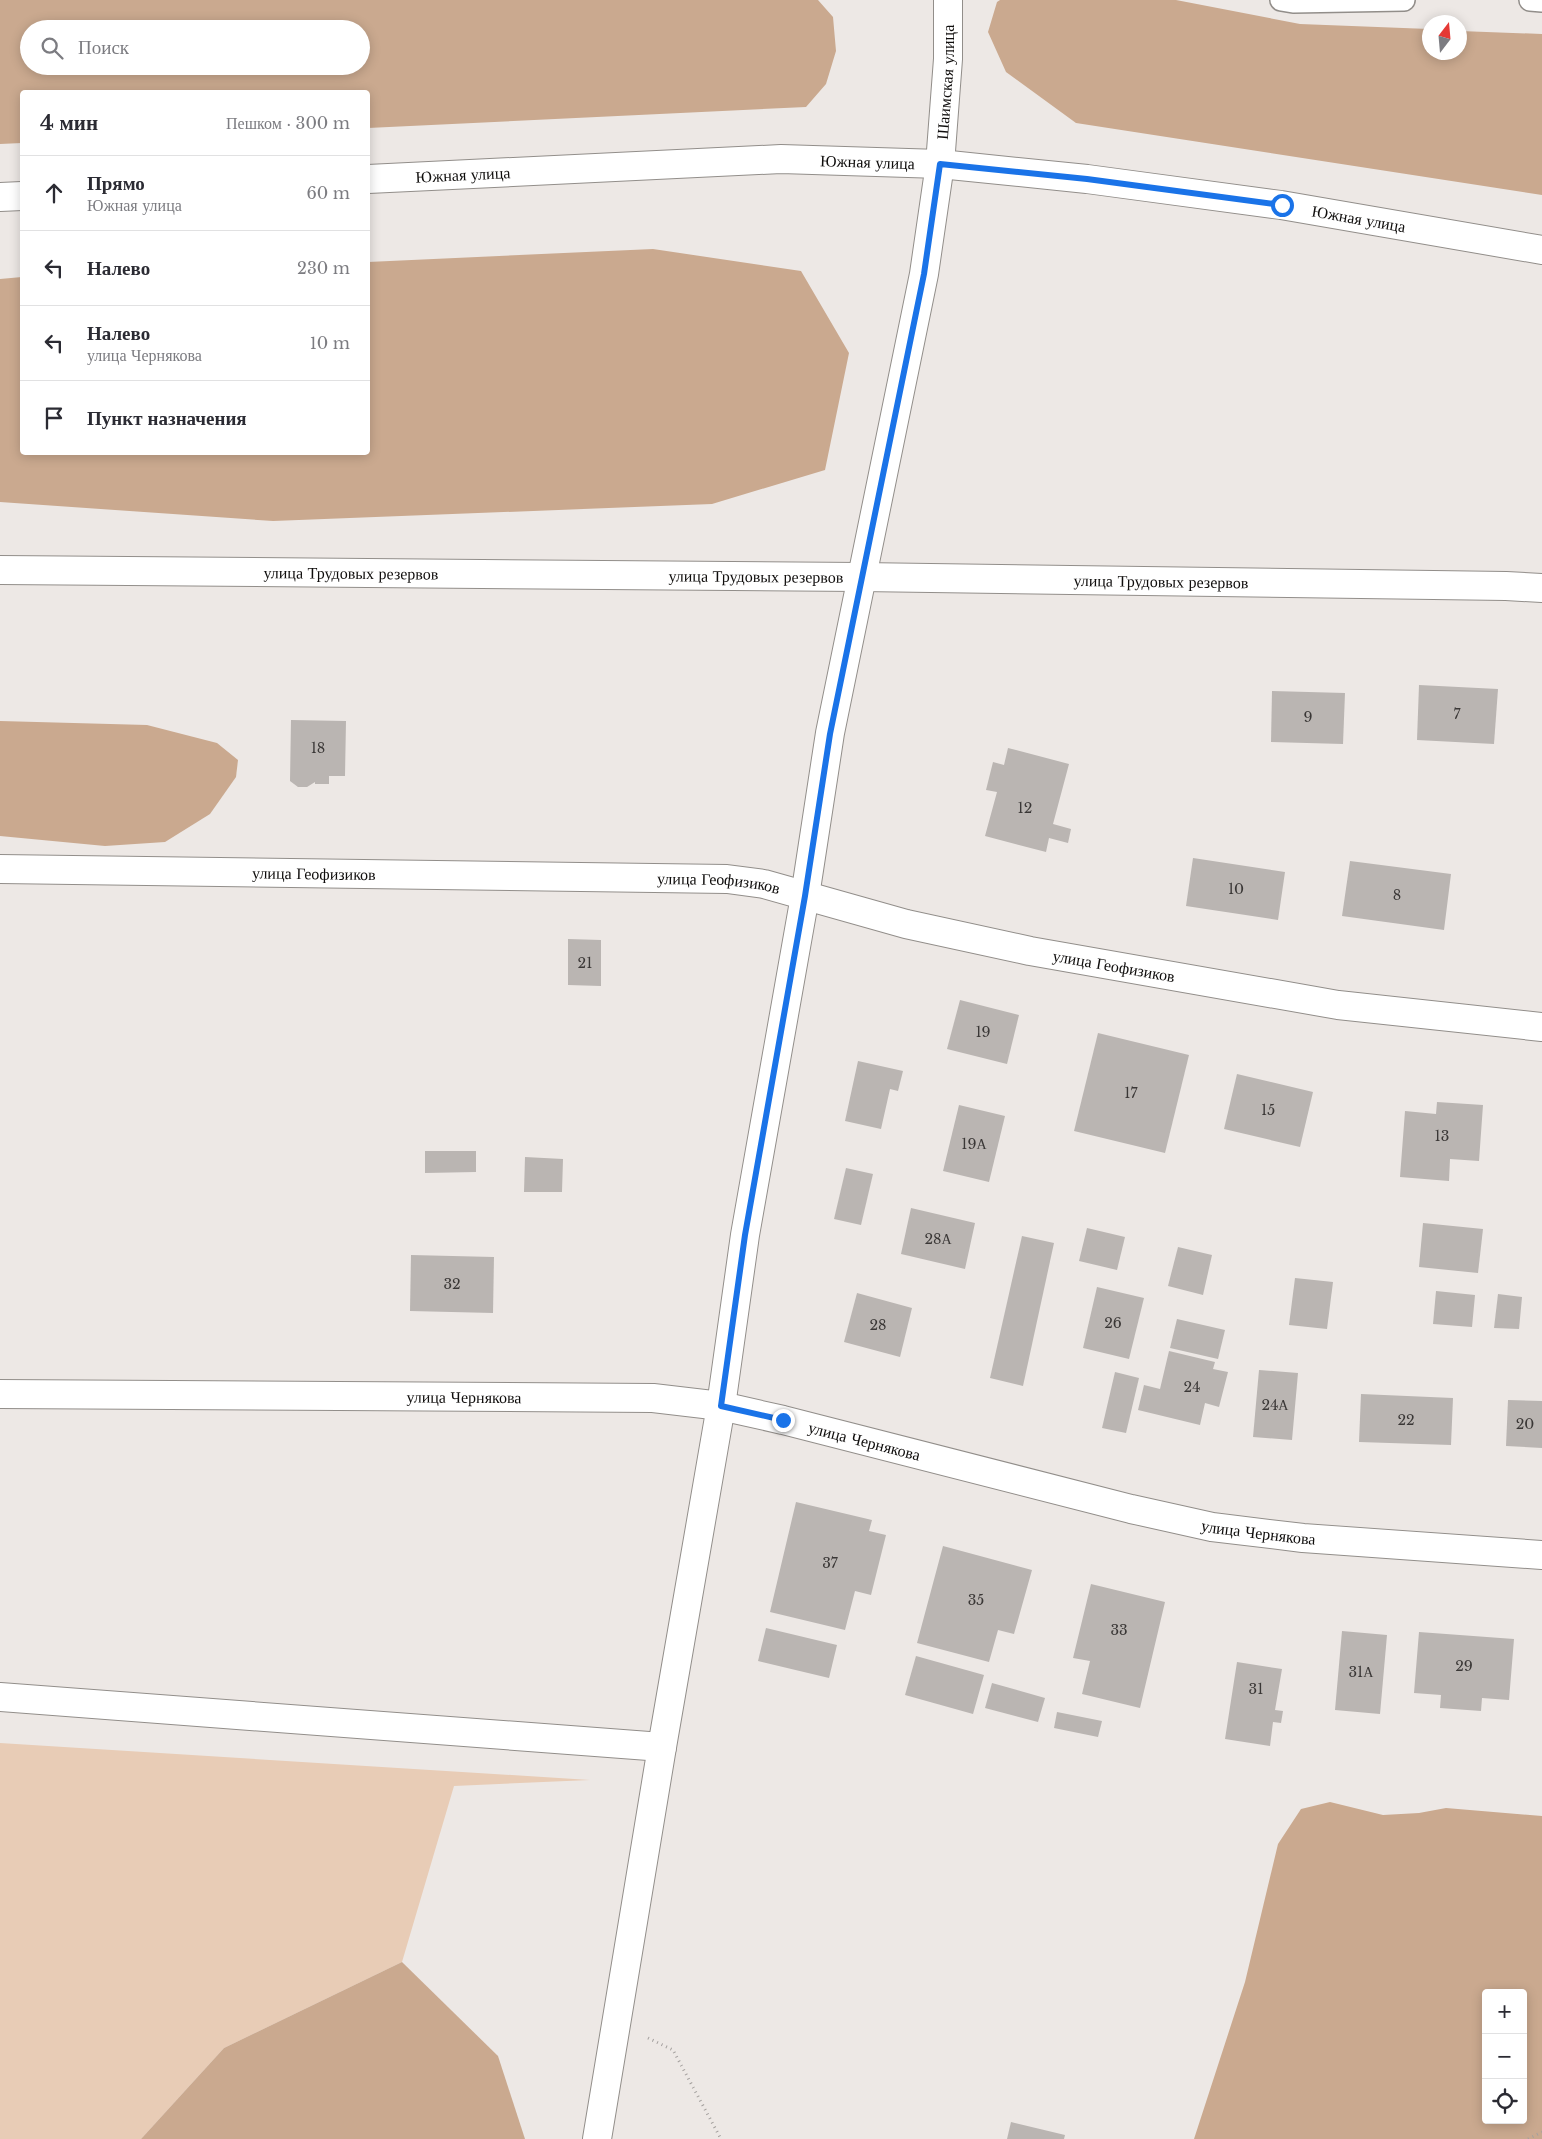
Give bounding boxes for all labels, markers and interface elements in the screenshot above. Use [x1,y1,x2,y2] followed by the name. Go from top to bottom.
[1422,15,1467,60] north arrow
[20,20,370,75] search box
[932,25,958,140] street label: Шаимская улица
[38,34,66,62] icon: search
[78,36,129,59] text: Поиск
[40,110,98,136] text: 4 мин
[226,113,350,133] text: Пешком · 300 m
[820,150,915,173] street label: Южная улица
[415,162,511,187] street label: Южная улица
[87,172,145,195] text: Прямо
[40,179,68,207] icon: ahead
[307,183,350,203] text: 60 m
[1271,194,1294,217] route start
[87,195,182,215] text: Южная улица
[1310,201,1407,236] street label: Южная улица
[40,254,68,282] icon: left
[87,257,150,280] text: Налево
[297,258,350,278] text: 230 m
[87,322,150,345] text: Налево
[40,329,68,357] icon: left
[310,333,350,353] text: 10 m
[87,345,202,365] text: улица Чернякова
[40,404,68,432] icon: arrive
[87,407,247,430] text: Пункт назначения
[263,562,439,584] street label: улица Трудовых резервов
[668,565,844,587] street label: улица Трудовых резервов
[1073,570,1249,592] street label: улица Трудовых резервов
[1453,705,1461,723] house number: 7
[1303,708,1313,726] house number: 9
[311,739,325,757] house number: 18
[1018,799,1032,817] house number: 12
[252,862,376,884] street label: улица Геофизиков
[657,868,783,898] street label: улица Геофизиков
[1228,880,1244,898] house number: 10
[1393,886,1401,904] house number: 8
[1051,945,1177,986] street label: улица Геофизиков
[578,954,592,972] house number: 21
[975,1023,991,1041] house number: 19
[1124,1084,1139,1102] house number: 17
[1261,1101,1275,1119] house number: 15
[1435,1127,1449,1145] house number: 13
[961,1135,988,1153] house number: 19А
[924,1230,952,1248] house number: 28А
[443,1275,461,1293] house number: 32
[1104,1314,1122,1332] house number: 26
[869,1316,887,1334] house number: 28
[1184,1378,1200,1396] house number: 24
[406,1386,522,1407] street label: улица Чернякова
[1262,1396,1289,1414] house number: 24А
[772,1409,795,1432] route end
[1397,1411,1415,1429] house number: 22
[1516,1415,1534,1433] house number: 20
[806,1417,923,1465] street label: улица Чернякова
[1199,1515,1316,1549] street label: улица Чернякова
[822,1554,839,1572] house number: 37
[968,1591,984,1609] house number: 35
[1110,1621,1128,1639] house number: 33
[1455,1657,1473,1675] house number: 29
[1349,1663,1374,1681] house number: 31А
[1249,1680,1263,1698] house number: 31
[1482,1989,1527,2124] map controls
[1482,1989,1527,2034] button: +
[1482,2034,1527,2079] button: −
[1482,2079,1527,2124] button: locate

